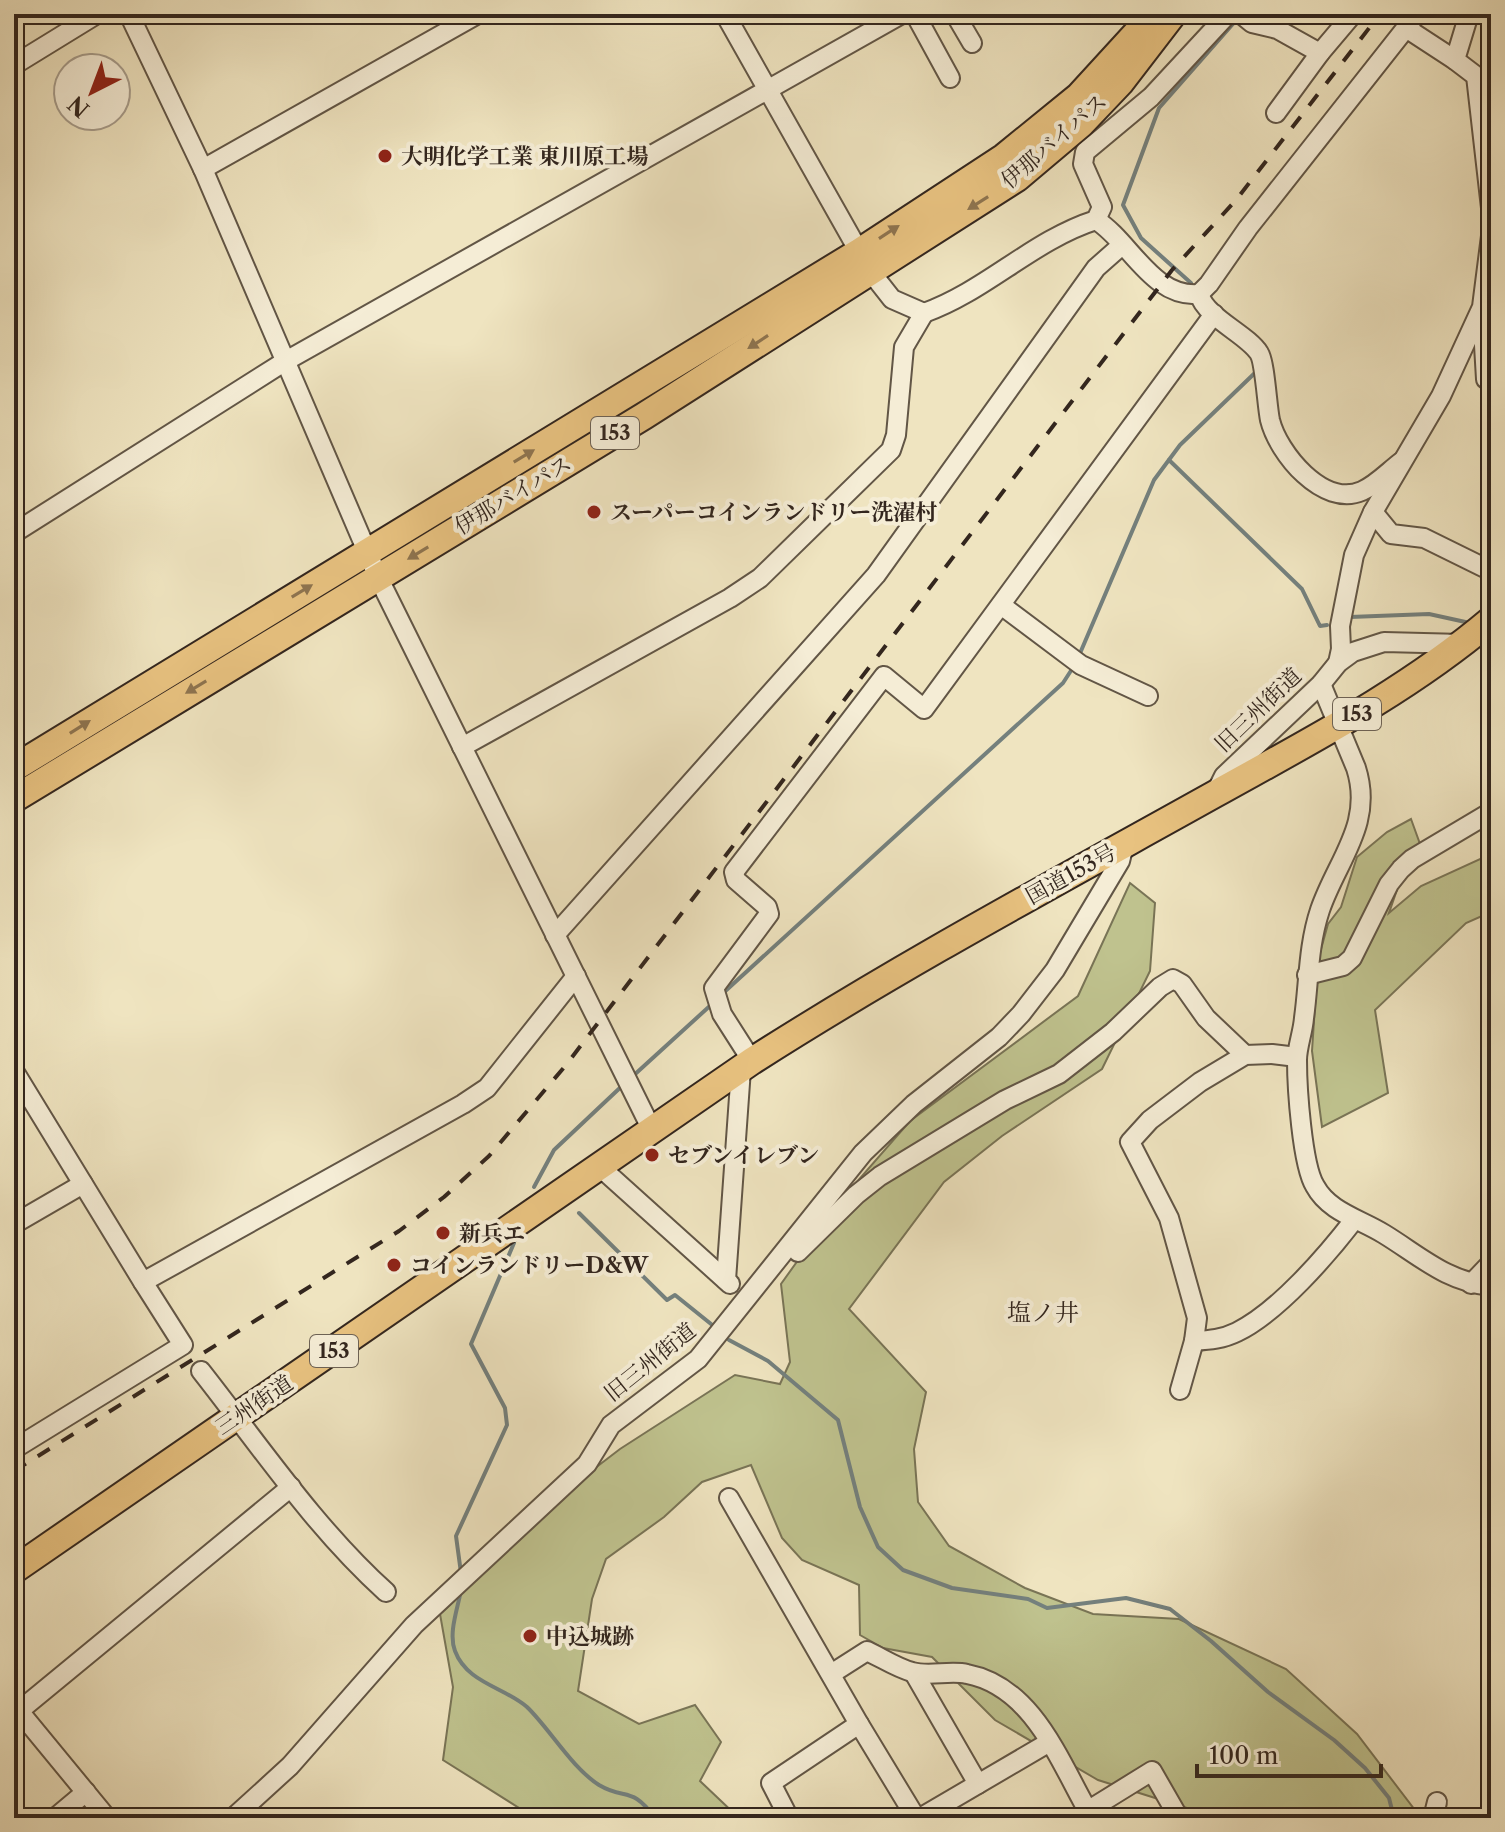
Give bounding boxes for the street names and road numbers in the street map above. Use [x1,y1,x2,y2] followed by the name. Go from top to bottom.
[995,88,1113,194] street label: 伊那バイパス
[591,417,639,449] road number: 153
[450,450,576,540] street label: 伊那バイパス
[1209,662,1307,758] street label: 旧三州街道
[1333,698,1381,730] road number: 153
[1021,838,1121,910] street label: 国道153号
[599,1317,701,1407] street label: 旧三州街道
[310,1335,358,1367] road number: 153
[210,1369,298,1441] street label: 三州街道

